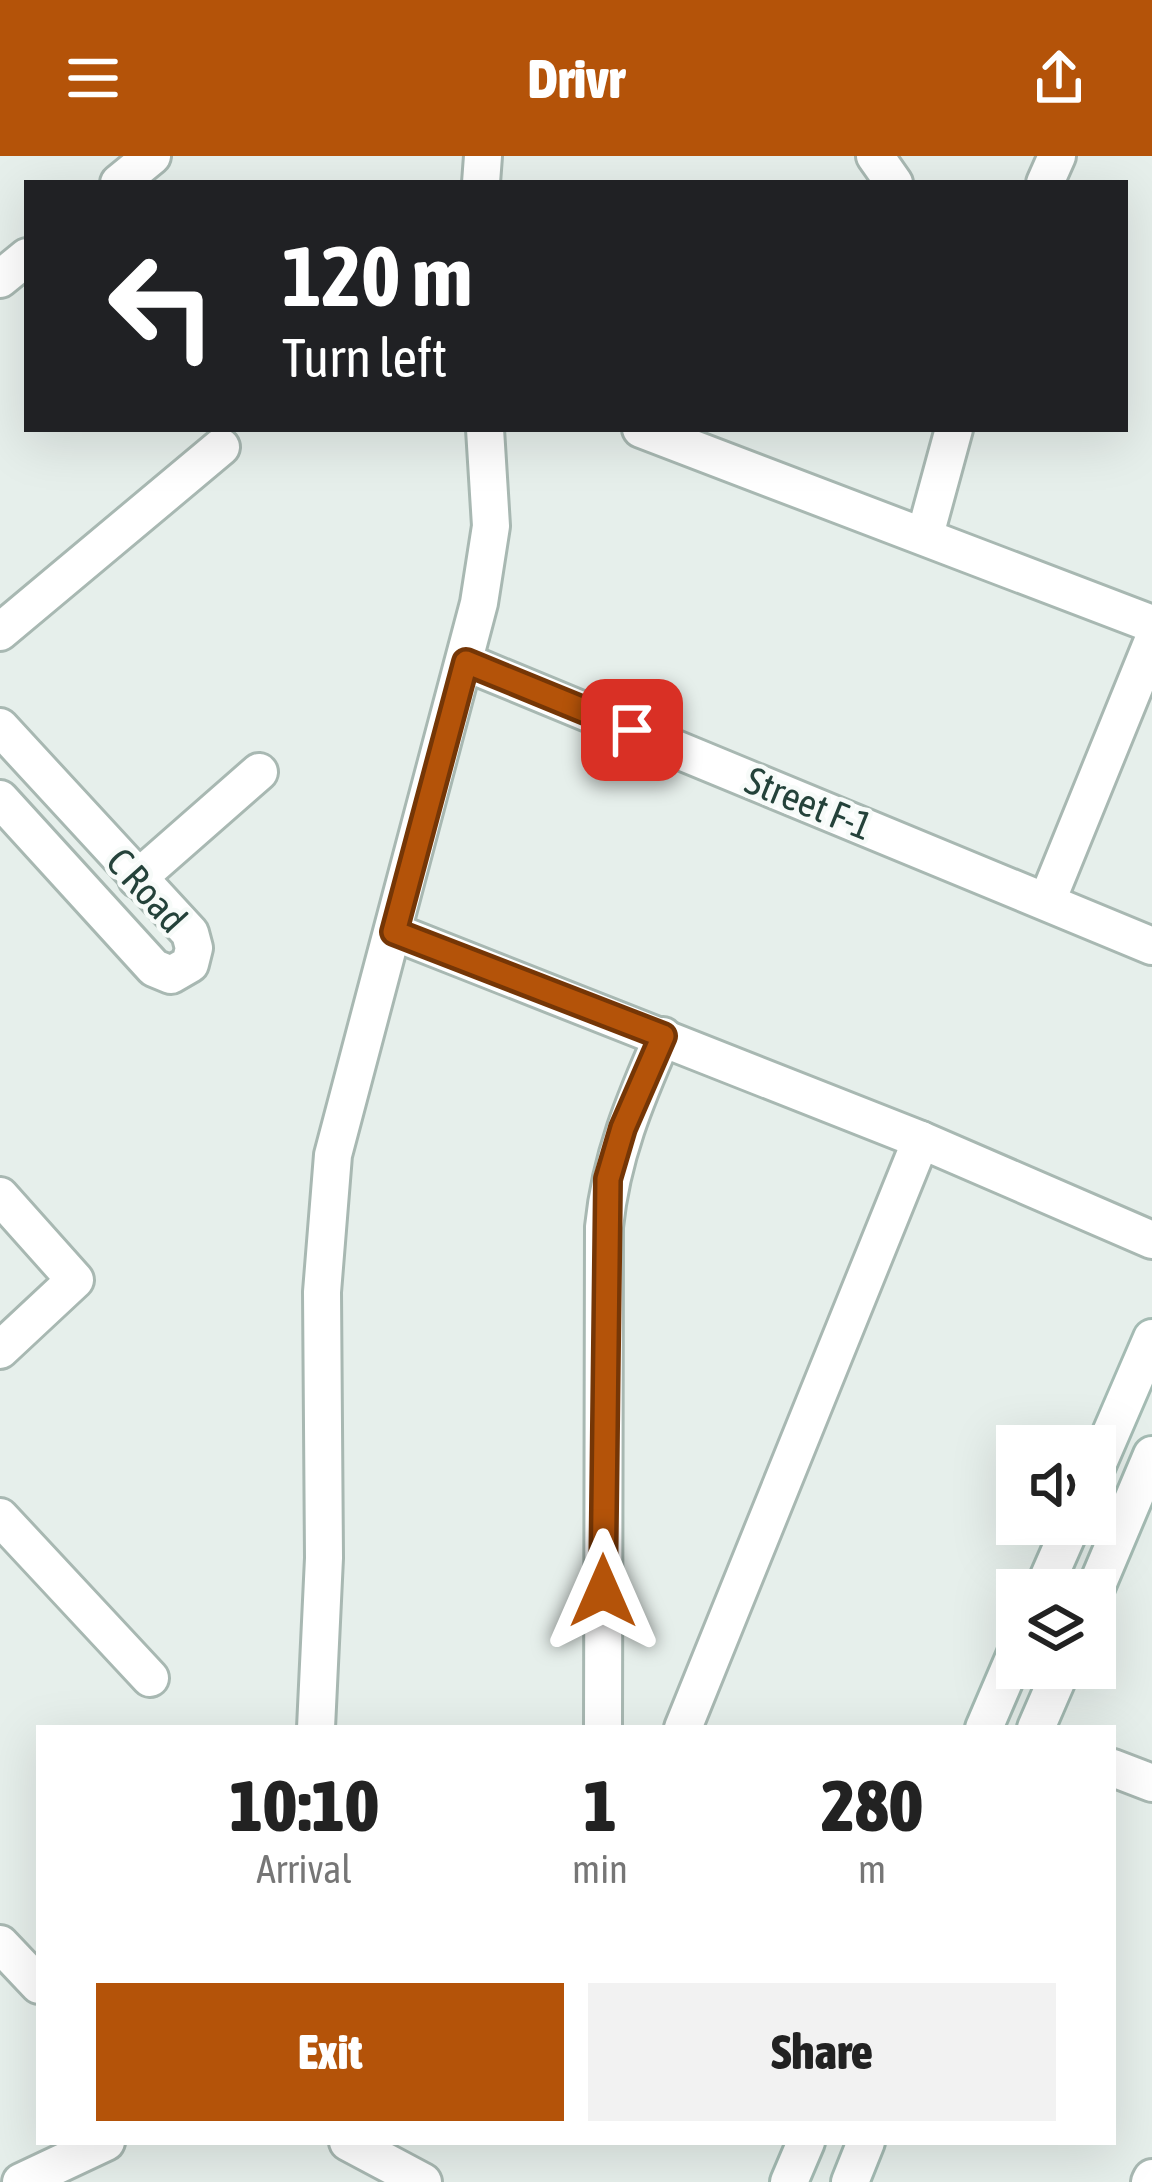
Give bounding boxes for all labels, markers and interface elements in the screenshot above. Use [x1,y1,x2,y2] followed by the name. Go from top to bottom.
[60,45,126,111] icon: menu
[1026,45,1092,111] icon: share
[528,48,624,109] text: Drivr
[84,228,240,384] icon: left
[282,228,472,324] text: 120 m
[282,327,447,388] text: Turn left
[581,679,683,781] pin
[599,697,665,763] icon: arrive
[739,758,879,848] street label: Street F-1
[98,839,196,941] street label: C Road
[996,1425,1116,1689] map controls
[996,1425,1116,1545] button: sound
[540,1528,666,1654] position arrow
[996,1569,1116,1689] button: layers
[229,1764,379,1846] text: 10:10
[583,1764,617,1846] text: 1
[821,1764,923,1846] text: 280
[256,1847,352,1891] text: Arrival
[572,1847,628,1891] text: min
[858,1847,886,1891] text: m
[96,1983,564,2121] button: Exit
[588,1983,1056,2121] button: Share

